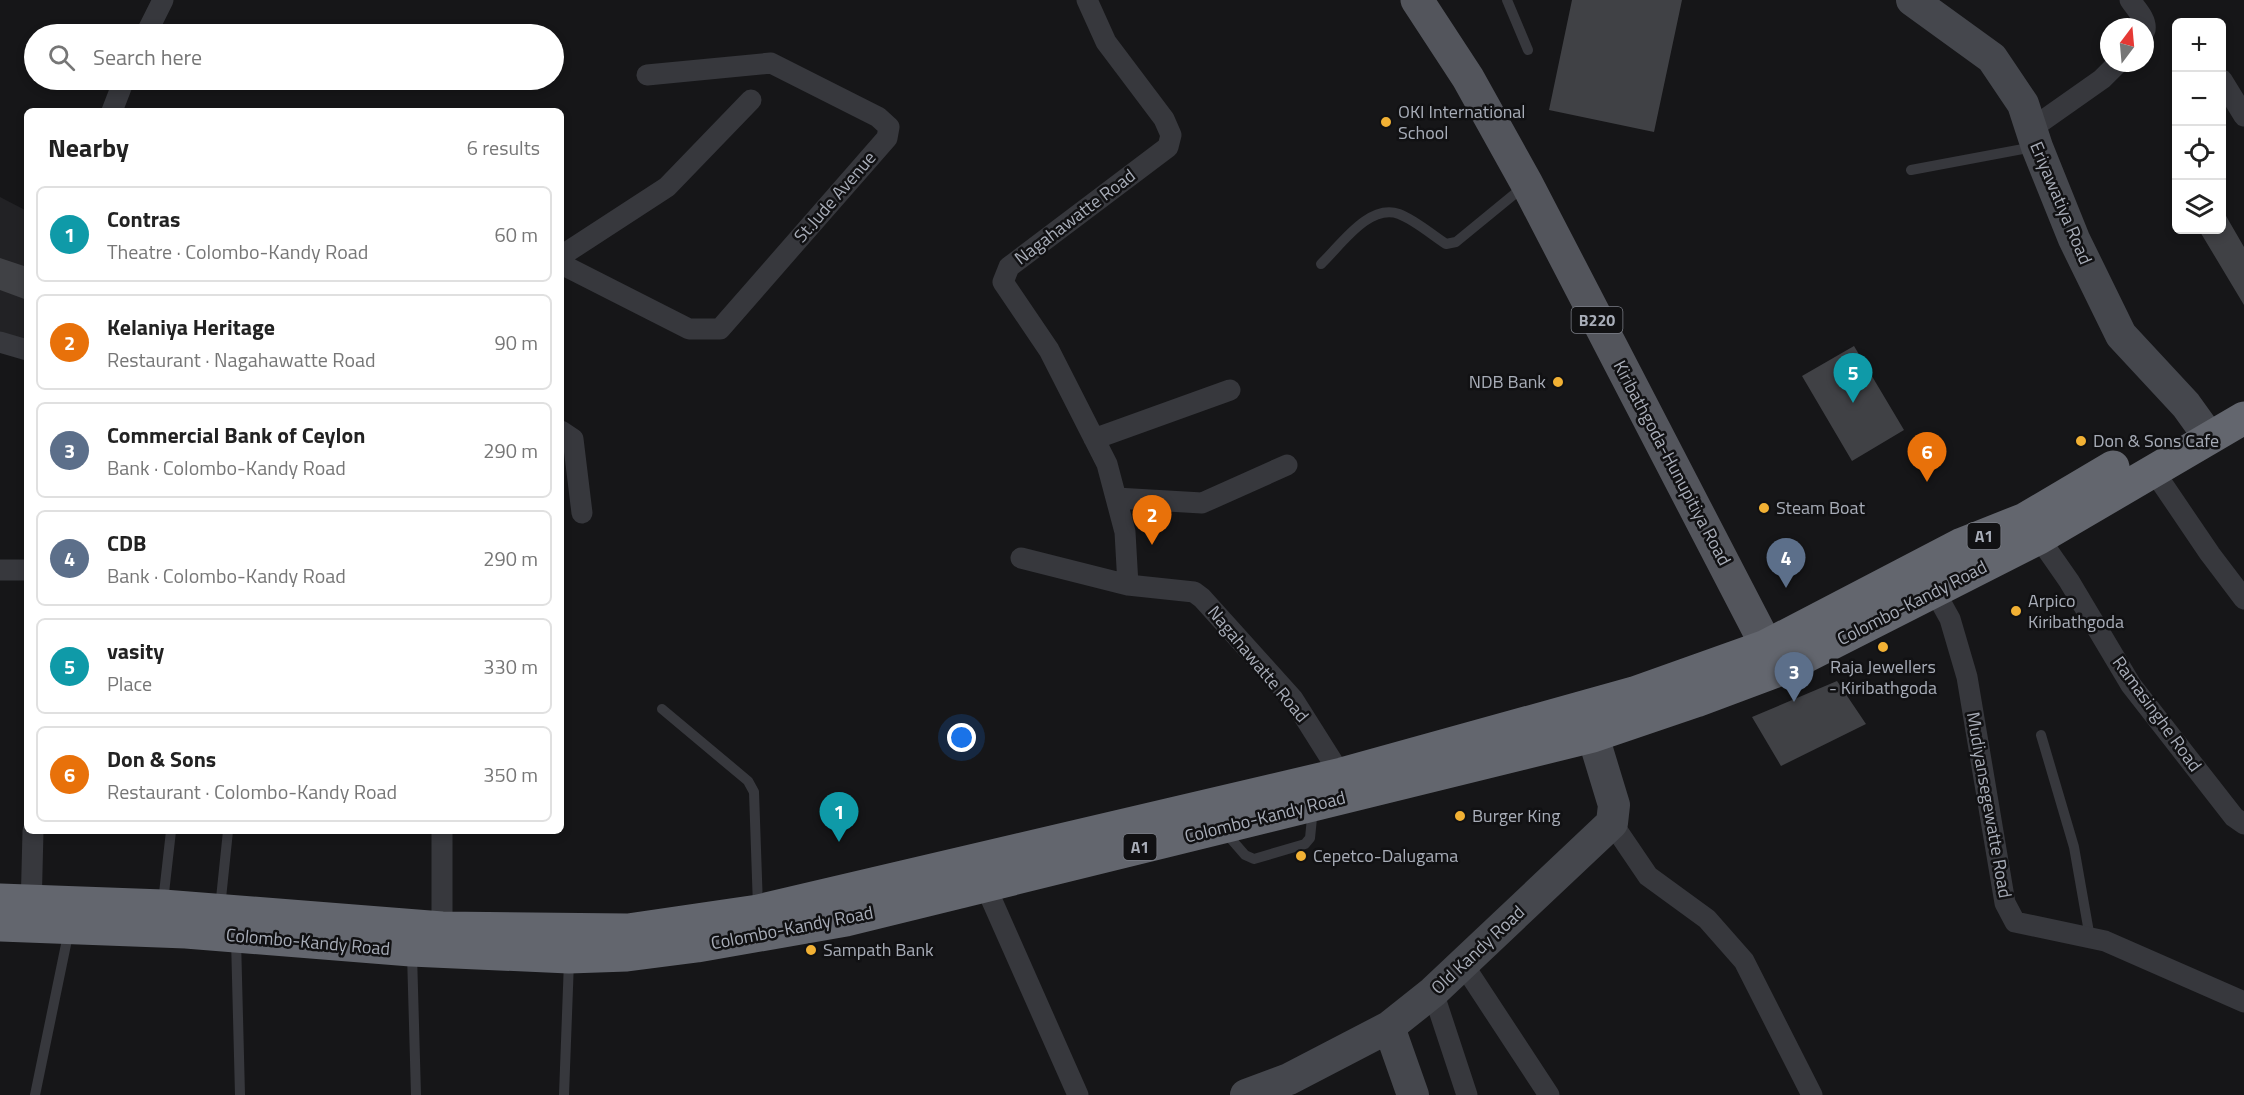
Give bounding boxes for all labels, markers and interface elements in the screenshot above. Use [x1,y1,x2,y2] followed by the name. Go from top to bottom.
[2100,18,2154,72] north arrow
[2172,18,2226,234] map controls
[2172,18,2226,72] button: +
[24,24,564,90] search box
[93,40,202,74] text: Search here
[45,41,78,74] icon: search
[2172,72,2226,126] button: −
[1398,98,1525,146] place label: OKI International School
[1379,115,1393,129] marker: OKI International School
[2172,126,2226,180] button: locate
[48,128,129,167] text: Nearby
[467,132,540,163] text: 6 results
[2023,137,2099,268] street label: Eriyawatiya Road
[787,145,882,248] street label: St.Jude Avenue
[1008,162,1141,271] street label: Nagahawatte Road
[2172,180,2226,234] button: layers
[107,202,180,236] text: Contras
[64,219,75,250] text: 1
[494,219,538,250] text: 60 m
[107,236,368,267] text: Theatre · Colombo-Kandy Road
[1572,307,1622,333] road number: B220
[107,310,275,344] text: Kelaniya Heritage
[64,327,75,358] text: 2
[494,327,538,358] text: 90 m
[107,344,376,375] text: Restaurant · Nagahawatte Road
[1834,354,1872,403] pin: 5
[1607,355,1738,570] street label: Kiribathgoda-Hunupitiya Road
[1469,368,1546,395] place label: NDB Bank
[1551,375,1565,389] marker: NDB Bank
[107,418,365,452] text: Commercial Bank of Ceylon
[2093,427,2219,454] place label: Don & Sons Cafe
[1908,432,1946,482] pin: 6
[2074,434,2088,448] marker: Don & Sons Cafe
[64,435,75,466] text: 3
[483,435,538,466] text: 290 m
[107,452,346,483] text: Bank · Colombo-Kandy Road
[1776,494,1866,521] place label: Steam Boat
[1132,496,1172,545] pin: 2
[1757,501,1771,515] marker: Steam Boat
[1968,523,2000,549] road number: A1
[107,526,146,560] text: CDB
[1766,538,1806,588] pin: 4
[64,543,75,574] text: 4
[483,543,538,574] text: 290 m
[1832,553,1991,652] street label: Colombo-Kandy Road
[107,560,346,591] text: Bank · Colombo-Kandy Road
[2028,587,2124,635] place label: Arpico Kiribathgoda
[1201,599,1315,728] street label: Nagahawatte Road
[2009,604,2023,618] marker: Arpico Kiribathgoda
[107,634,164,668] text: vasity
[1876,640,1890,654] marker: Raja Jewellers - Kiribathgoda
[2106,650,2209,777] street label: Ramasinghe Road
[64,651,75,682] text: 5
[483,651,538,682] text: 330 m
[1774,652,1814,702] pin: 3
[1829,653,1937,701] place label: Raja Jewellers - Kiribathgoda
[107,668,152,699] text: Place
[1960,710,2019,900] street label: Mudiyansegewatte Road
[947,723,976,752] your location
[107,742,216,776] text: Don & Sons
[64,759,75,790] text: 6
[483,759,538,790] text: 350 m
[107,776,397,807] text: Restaurant · Colombo-Kandy Road
[1182,783,1348,850] street label: Colombo-Kandy Road
[820,792,858,842] pin: 1
[1472,802,1560,829] place label: Burger King
[1453,809,1467,823] marker: Burger King
[1124,834,1156,860] road number: A1
[1313,842,1458,869] place label: Cepetco-Dalugama
[1294,849,1308,863] marker: Cepetco-Dalugama
[708,899,875,956] street label: Colombo-Kandy Road
[1425,899,1531,1000] street label: Old Kandy Road
[225,921,391,962] street label: Colombo-Kandy Road
[823,936,934,963] place label: Sampath Bank
[804,943,818,957] marker: Sampath Bank

